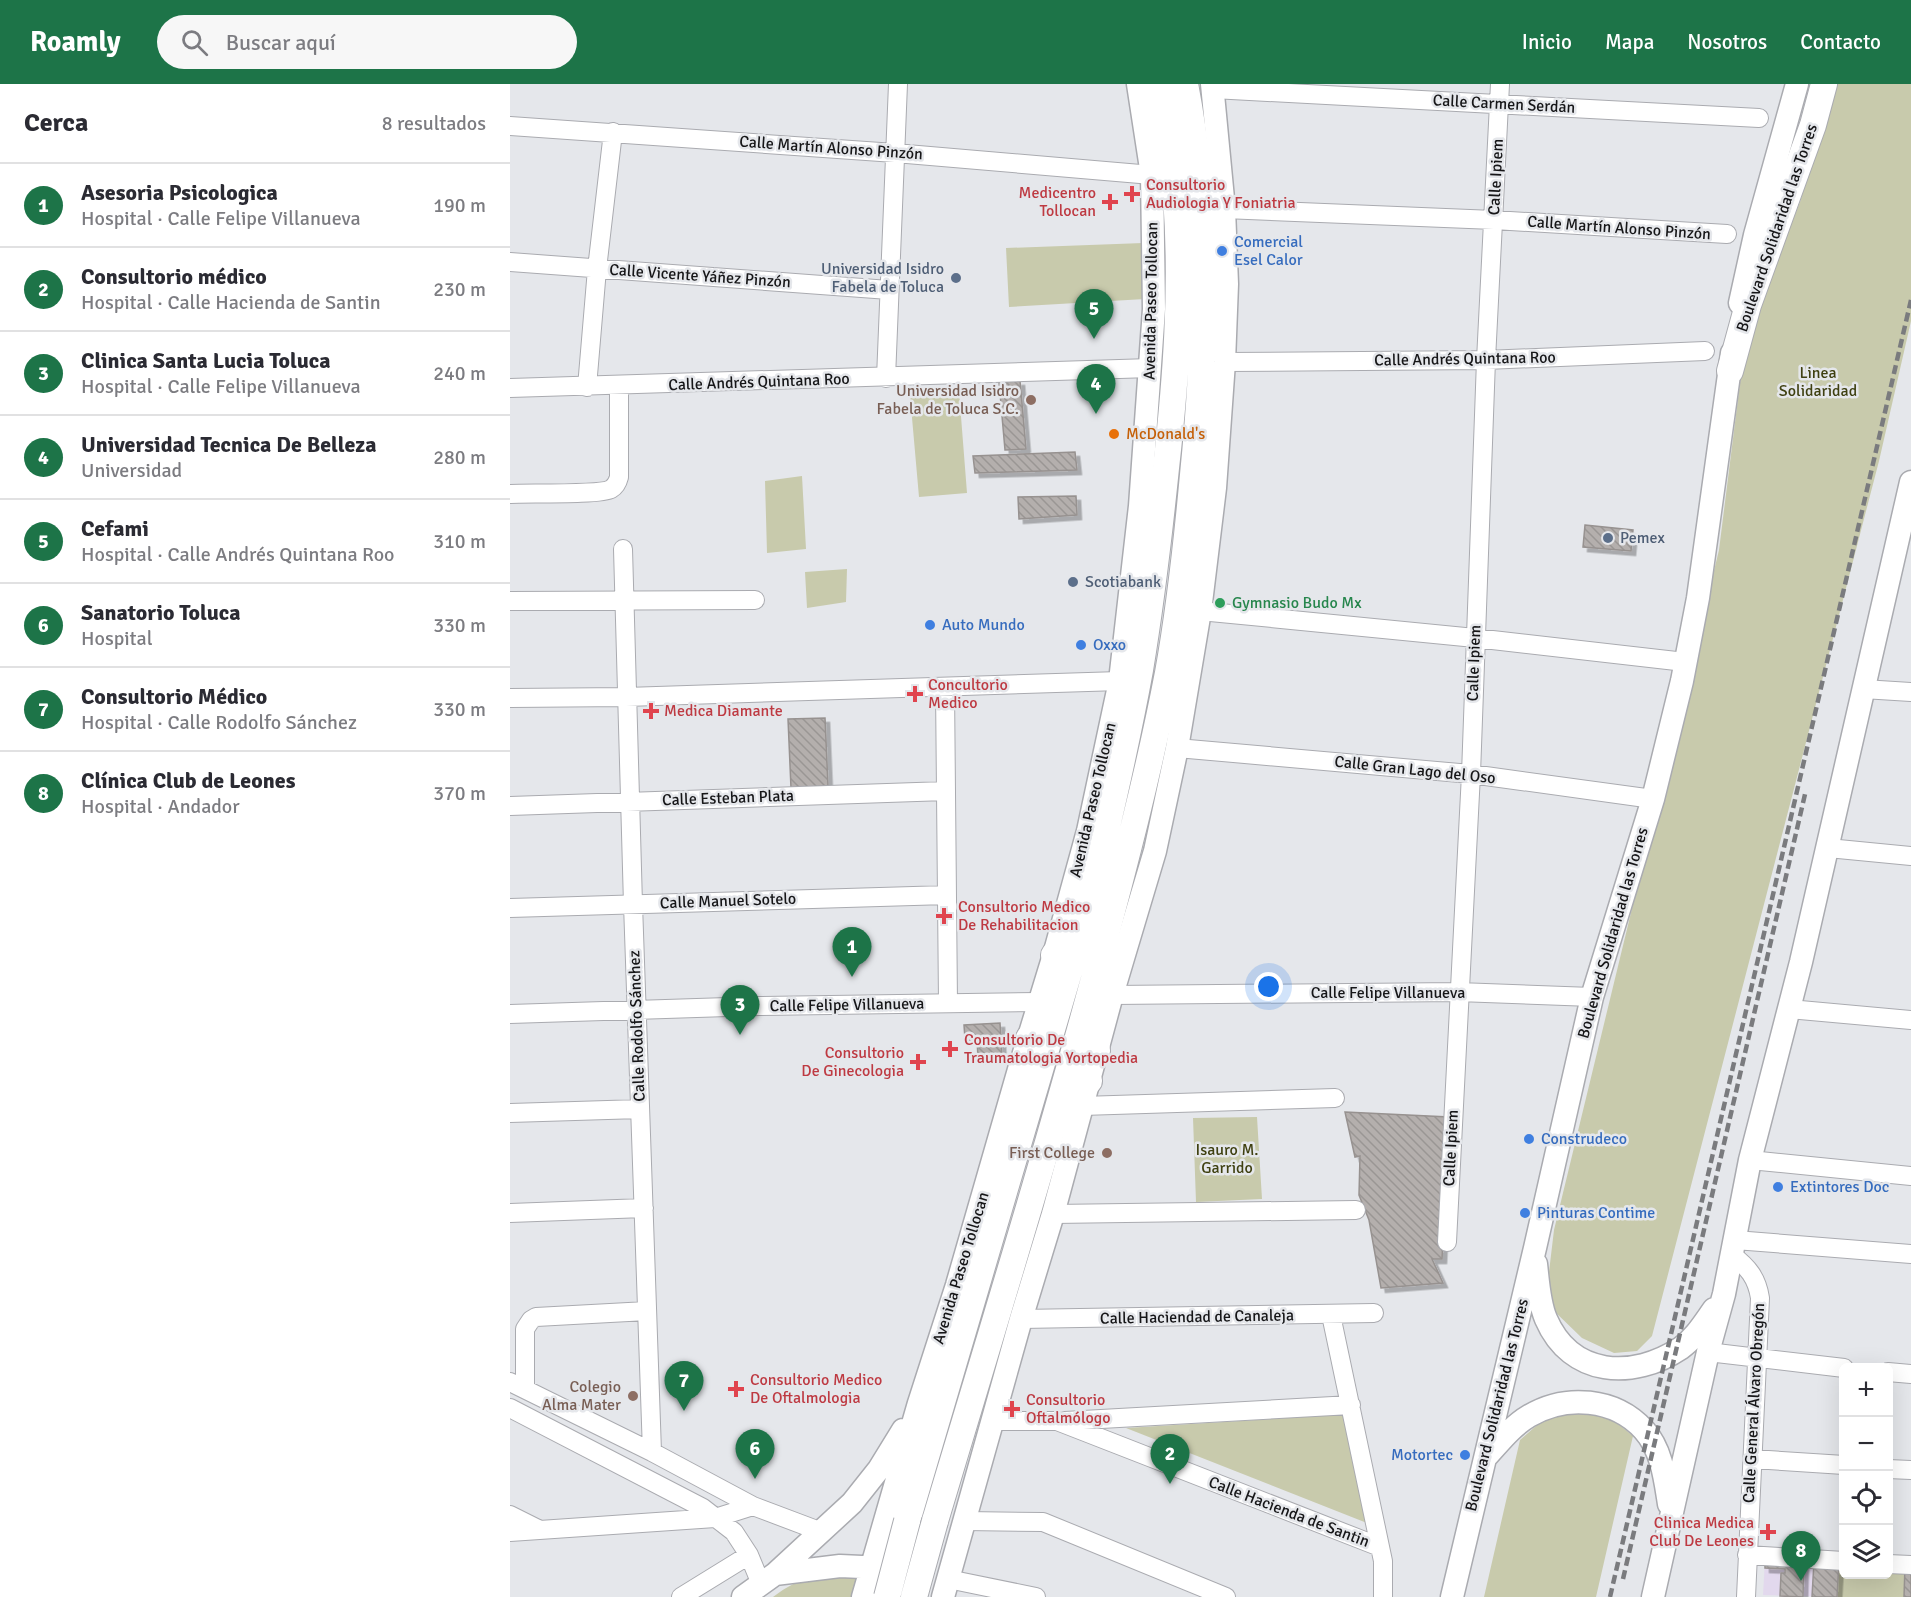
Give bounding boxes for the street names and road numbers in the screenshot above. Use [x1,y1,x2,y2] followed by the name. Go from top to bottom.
[1432,90,1576,118] street label: Calle Carmen Serdán
[1732,121,1822,335] street label: Boulevard Solidaridad las Torres
[739,132,923,164] street label: Calle Martín Alonso Pinzón
[1484,138,1508,216] street label: Calle Ipiem
[1527,212,1711,244] street label: Calle Martín Alonso Pinzón
[1140,222,1162,380] street label: Avenida Paseo Tollocan
[609,260,791,292] street label: Calle Vicente Yáñez Pinzón
[1374,347,1556,371] street label: Calle Andrés Quintana Roo
[668,369,850,395] street label: Calle Andrés Quintana Roo
[1463,624,1485,702] street label: Calle Ipiem
[1065,721,1121,879] street label: Avenida Paseo Tollocan
[1334,752,1496,788] street label: Calle Gran Lago del Oso
[662,786,794,810] street label: Calle Esteban Plata
[1573,825,1653,1041] street label: Boulevard Solidaridad las Torres
[660,889,796,913] street label: Calle Manuel Sotelo
[624,950,650,1102] street label: Calle Rodolfo Sánchez
[1311,983,1465,1003] street label: Calle Felipe Villanueva
[770,994,924,1016] street label: Calle Felipe Villanueva
[1439,1109,1463,1187] street label: Calle Ipiem
[928,1189,994,1347] street label: Avenida Paseo Tollocan
[1461,1296,1533,1514] street label: Boulevard Solidaridad las Torres
[1739,1302,1769,1504] street label: Calle General Álvaro Obregón
[1100,1305,1294,1329] street label: Calle Haciendad de Canaleja
[1206,1472,1372,1552] street label: Calle Hacienda de Santin

